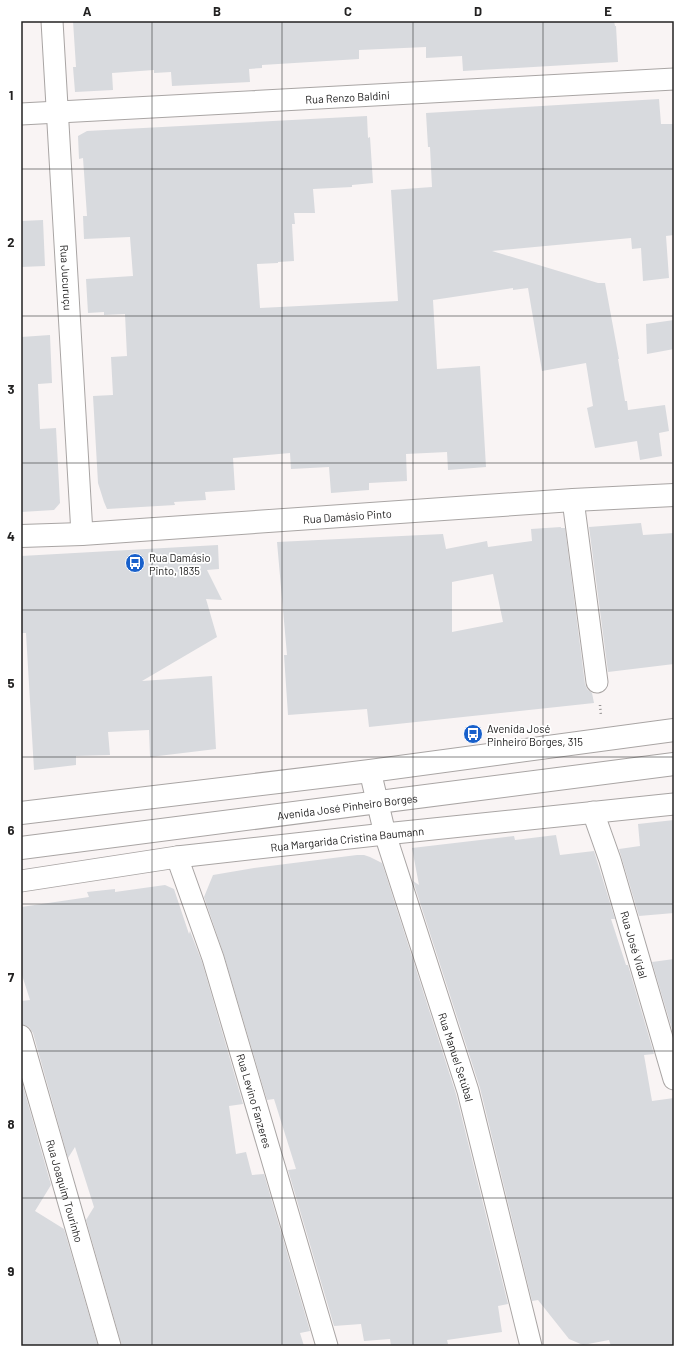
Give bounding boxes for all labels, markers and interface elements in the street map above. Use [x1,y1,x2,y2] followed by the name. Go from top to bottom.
[83,3,92,19] text: A
[213,3,221,19] text: B
[344,3,352,19] text: C
[474,3,482,19] text: D
[604,3,612,19] text: E
[9,87,13,103] text: 1
[305,88,390,105] street label: Rua Renzo Baldini
[7,234,15,250] text: 2
[59,244,75,311] street label: Rua Jucuruçu
[7,381,15,397] text: 3
[302,506,392,525] street label: Rua Damásio Pinto
[7,528,15,544] text: 4
[149,551,211,577] place label: Rua Damásio Pinto, 1835
[124,552,146,574] bus stop icon: Rua Damásio Pinto, 1835
[7,675,15,691] text: 5
[487,722,583,748] place label: Avenida José Pinheiro Borges, 315
[462,723,484,745] bus stop icon: Avenida José Pinheiro Borges, 315
[276,791,418,821] street label: Avenida José Pinheiro Borges
[8,822,15,838] text: 6
[270,823,425,853] street label: Rua Margarida Cristina Baumann
[619,909,651,980] street label: Rua José Vidal
[8,969,15,985] text: 7
[437,1011,477,1103] street label: Rua Manuel Setúbal
[235,1052,275,1150] street label: Rua Levino Fanzeres
[7,1116,15,1132] text: 8
[44,1138,86,1244] street label: Rua Joaquim Tourinho
[8,1263,15,1279] text: 9

